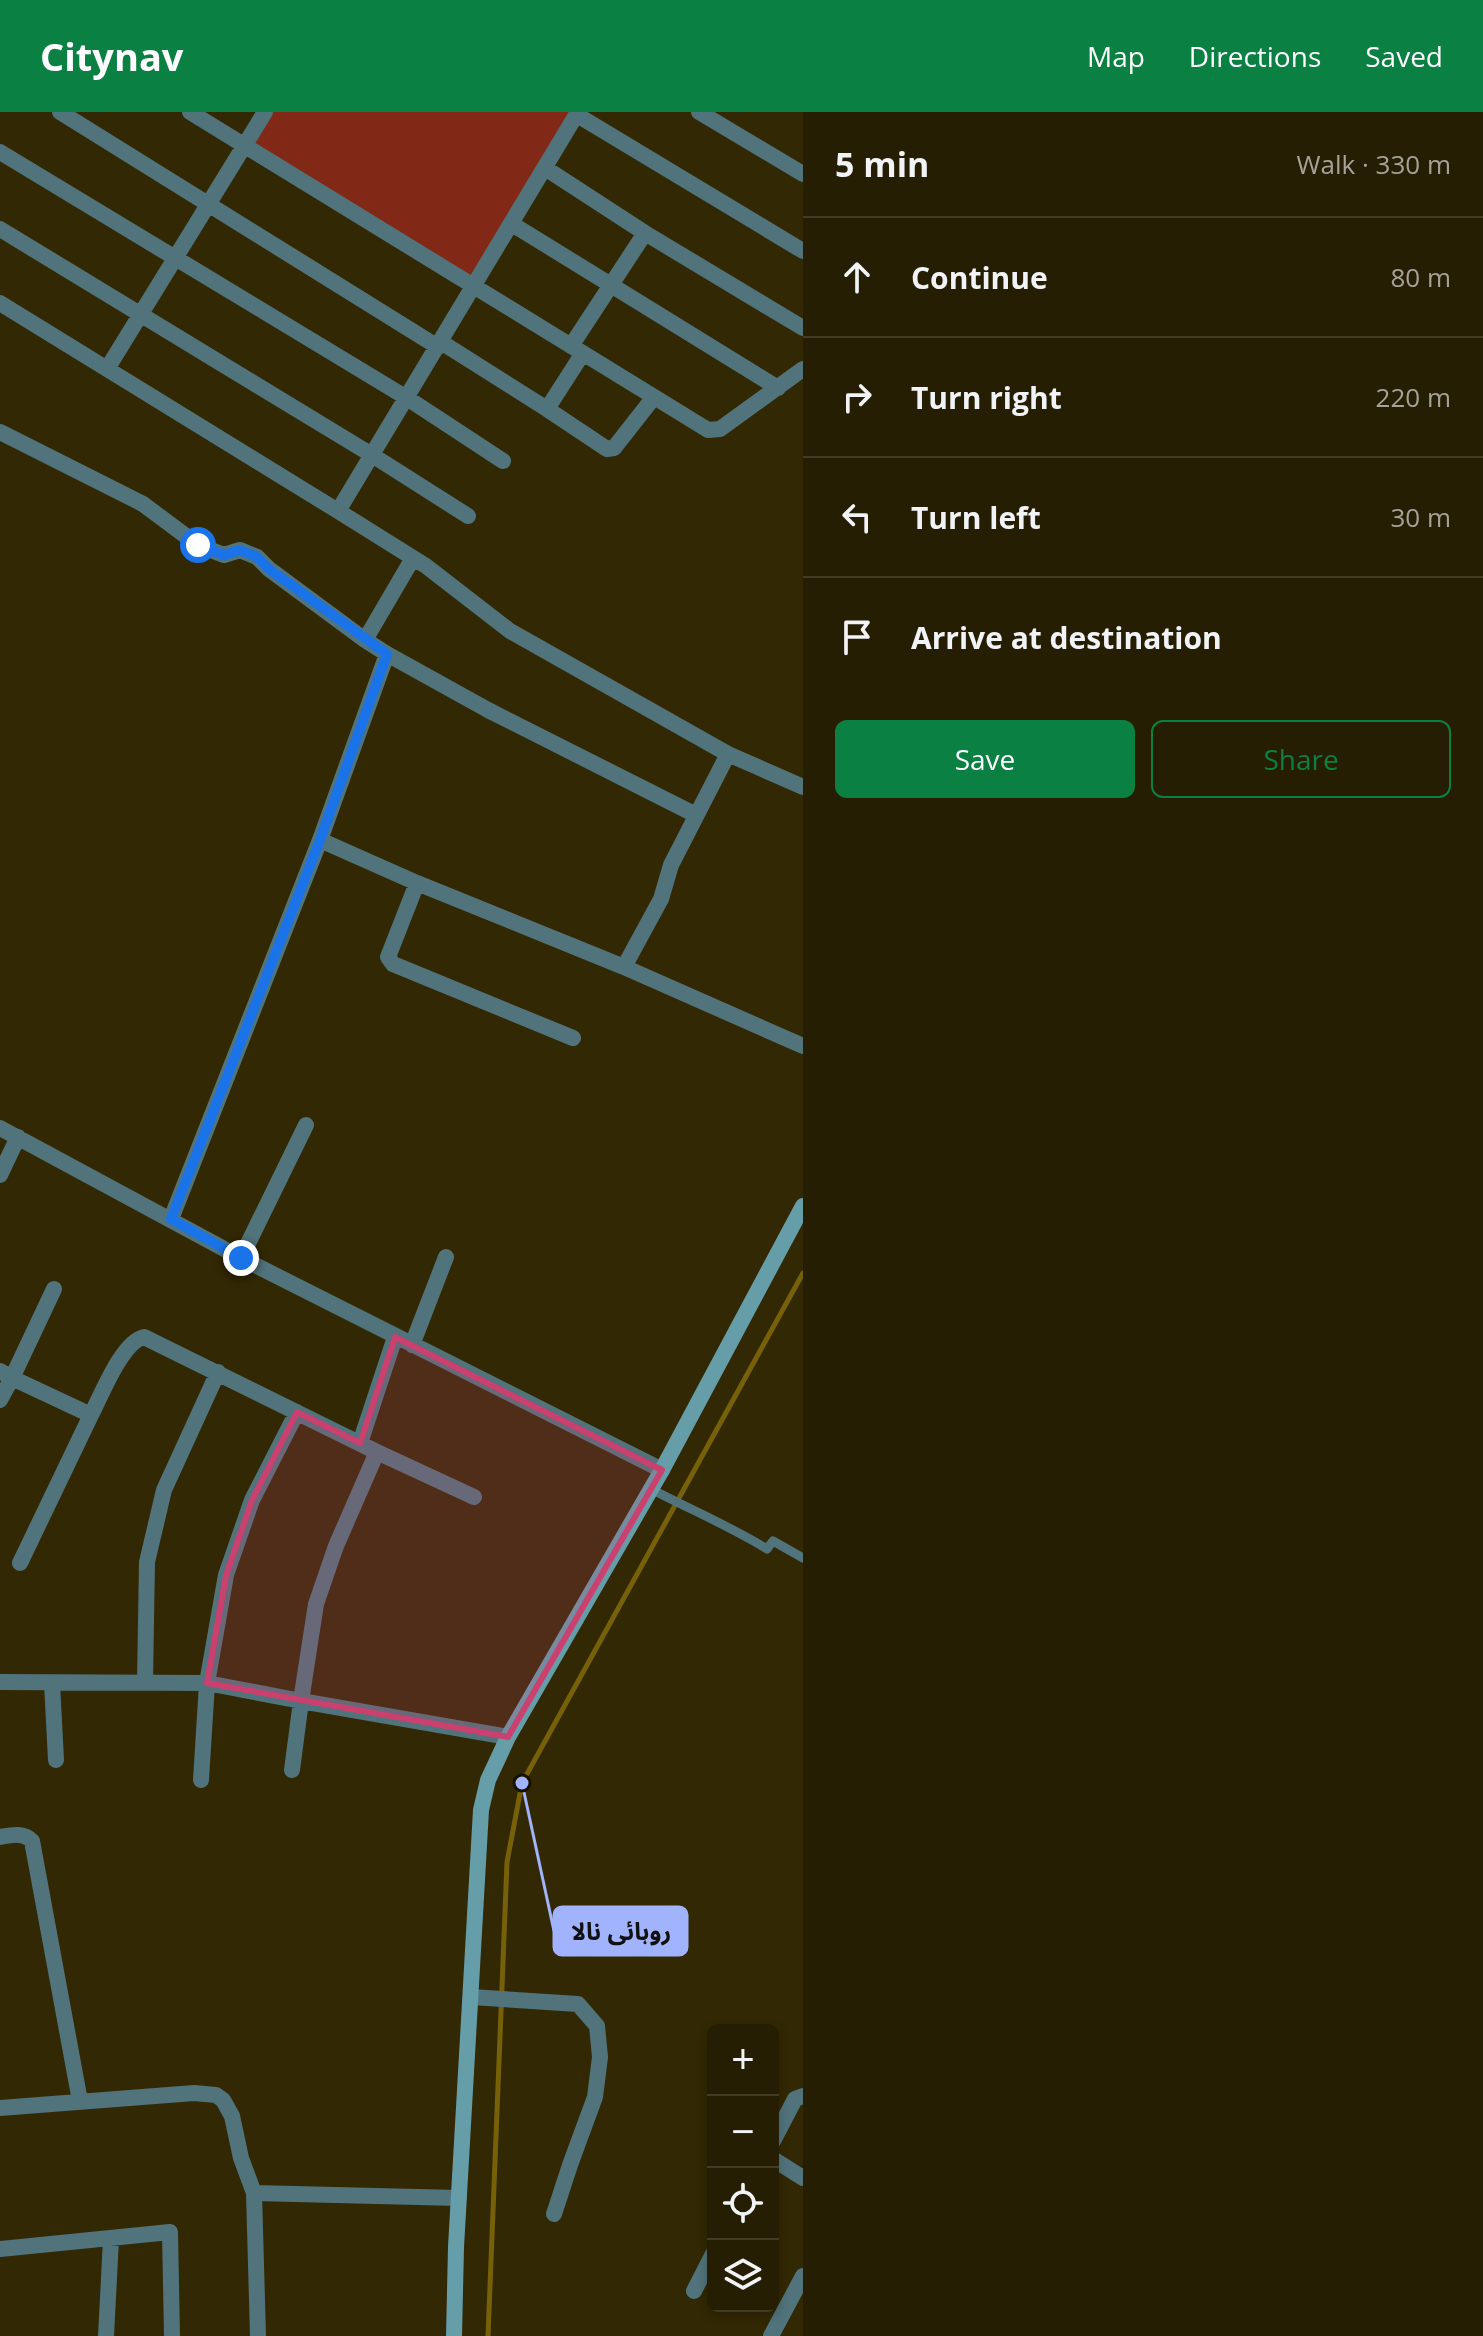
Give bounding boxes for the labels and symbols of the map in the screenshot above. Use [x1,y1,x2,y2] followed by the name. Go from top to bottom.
[180,527,216,563] route start
[223,1240,259,1276] route end
[554,1907,687,1955] callout: روہائی نالا
[571,1914,671,1947] text: روہائی نالا

